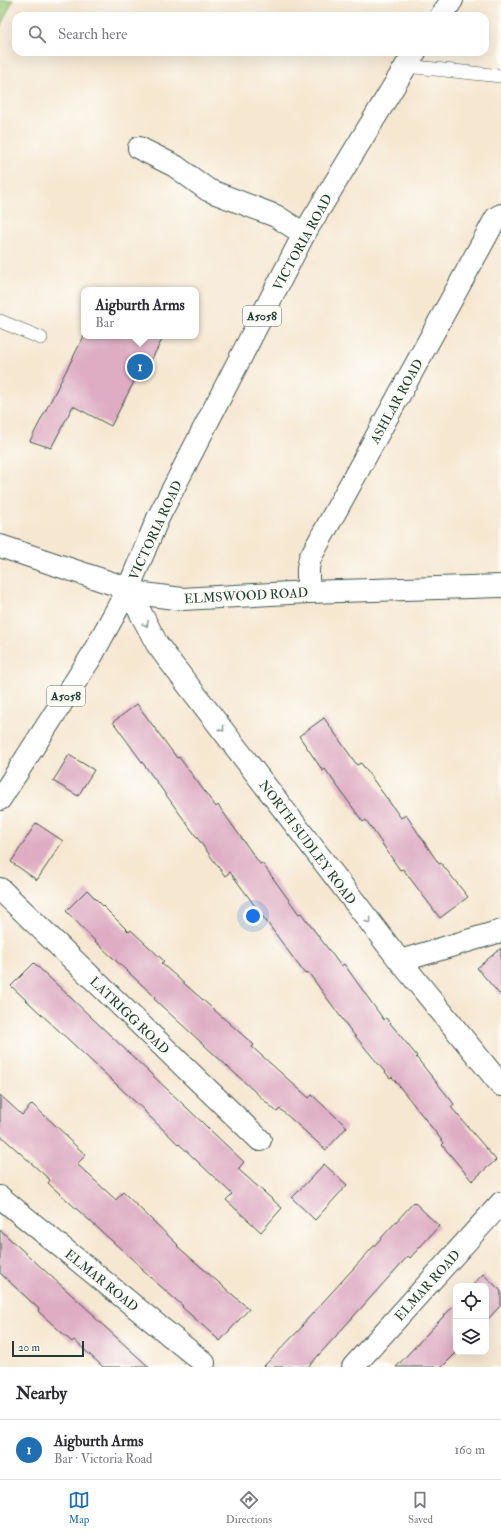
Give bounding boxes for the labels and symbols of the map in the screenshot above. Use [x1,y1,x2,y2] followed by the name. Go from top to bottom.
[270,191,336,294] street label: VICTORIA ROAD
[243,306,281,326] road number: A5058
[127,352,153,382] pin: 1
[367,356,427,448] street label: ASHLAR ROAD
[126,478,186,583] street label: VICTORIA ROAD
[184,585,308,607] street label: ELMSWOOD ROAD
[142,620,149,627] one-way arrow
[47,686,85,706] road number: A5058
[217,725,224,732] one-way arrow
[255,777,359,908] street label: NORTH SUDLEY ROAD
[243,906,263,926] your location
[364,917,371,924] one-way arrow
[86,974,172,1058] street label: LATRIGG ROAD
[61,1246,141,1315] street label: ELMAR ROAD
[392,1247,464,1324] street label: ELMAR ROAD
[12,1339,84,1358] scale bar

